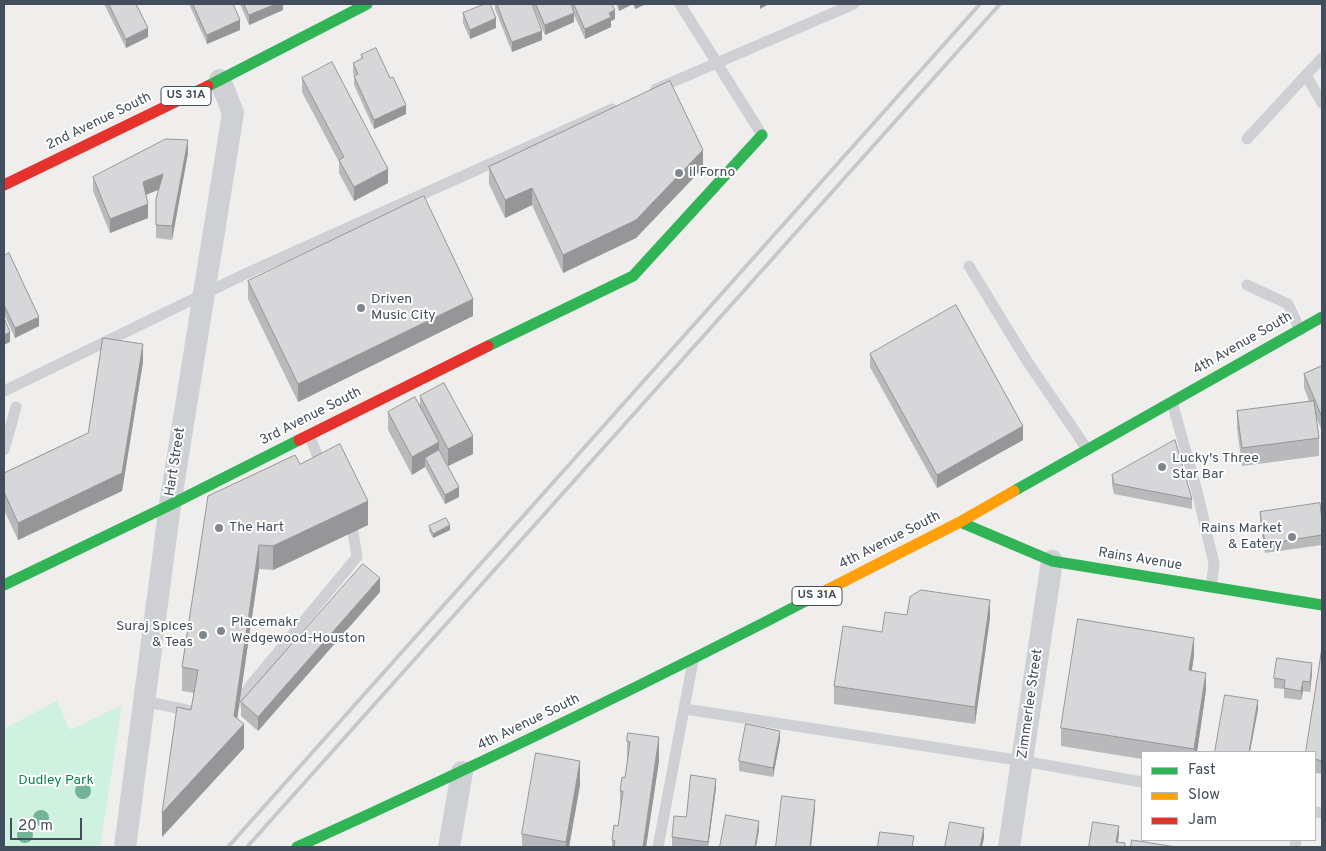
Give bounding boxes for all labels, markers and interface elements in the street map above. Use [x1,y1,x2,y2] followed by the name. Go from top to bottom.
[161,86,211,105] road number: US 31A
[44,89,154,155] street label: 2nd Avenue South
[689,165,735,181] place label: il Forno
[673,167,685,179] marker: il Forno
[371,292,436,324] place label: Driven Music City
[355,302,367,314] marker: Driven Music City
[1190,309,1296,379] street label: 4th Avenue South
[258,384,364,450] street label: 3rd Avenue South
[162,426,190,498] street label: Hart Street
[1172,451,1259,484] place label: Lucky's Three Star Bar
[1156,461,1168,473] marker: Lucky's Three Star Bar
[836,508,944,574] street label: 4th Avenue South
[229,520,284,536] place label: The Hart
[1201,521,1282,554] place label: Rains Market & Eatery
[213,522,225,534] marker: The Hart
[1286,531,1298,543] marker: Rains Market & Eatery
[1097,545,1183,575] street label: Rains Avenue
[792,586,842,606] road number: US 31A
[231,615,365,648] place label: Placemakr Wedgewood-Houston
[116,619,193,652] place label: Suraj Spices & Teas
[215,625,227,637] marker: Placemakr Wedgewood-Houston
[197,629,209,641] marker: Suraj Spices & Teas
[1015,648,1047,760] street label: Zimmerlee Street
[475,691,583,755] street label: 4th Avenue South
[1141,751,1316,841] legend
[1188,761,1216,780] text: Fast
[18,773,94,789] park label: Dudley Park
[1188,786,1220,805] text: Slow
[12,808,85,840] scale bar
[1188,811,1217,830] text: Jam
[18,817,53,836] text: 20 m

